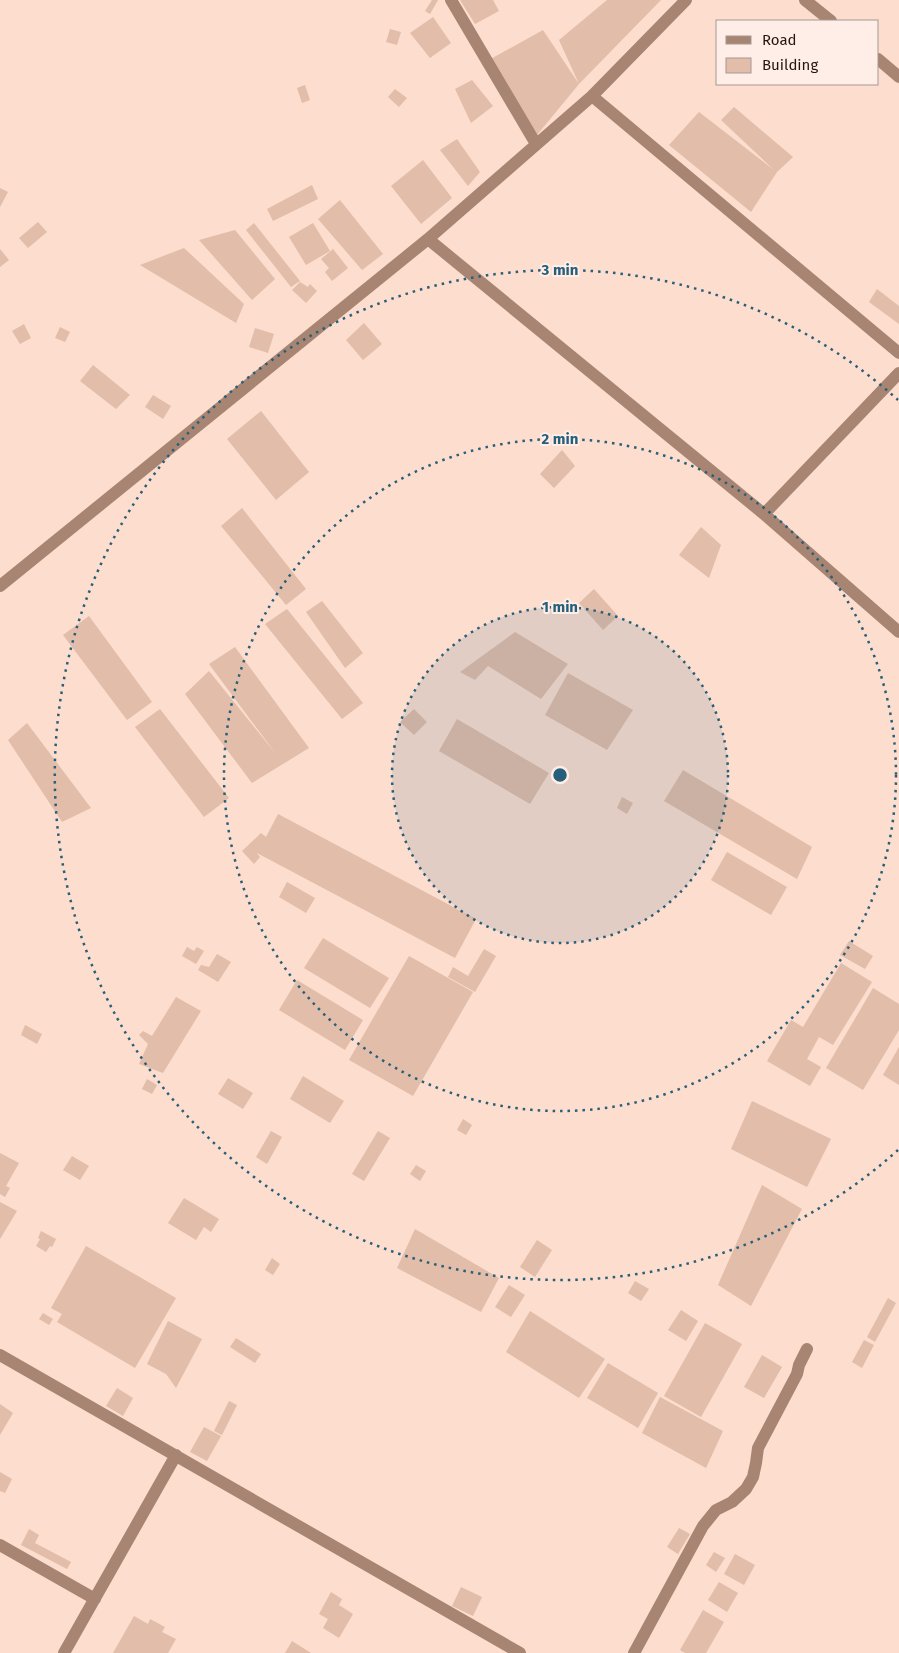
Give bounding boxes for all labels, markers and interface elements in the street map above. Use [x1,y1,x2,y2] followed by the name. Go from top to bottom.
[716,20,879,85] legend
[762,31,797,49] text: Road
[762,56,818,74] text: Building
[541,261,578,279] text: 3 min
[542,430,578,448] text: 2 min
[542,598,578,616] text: 1 min
[551,766,569,784] centre of rings

